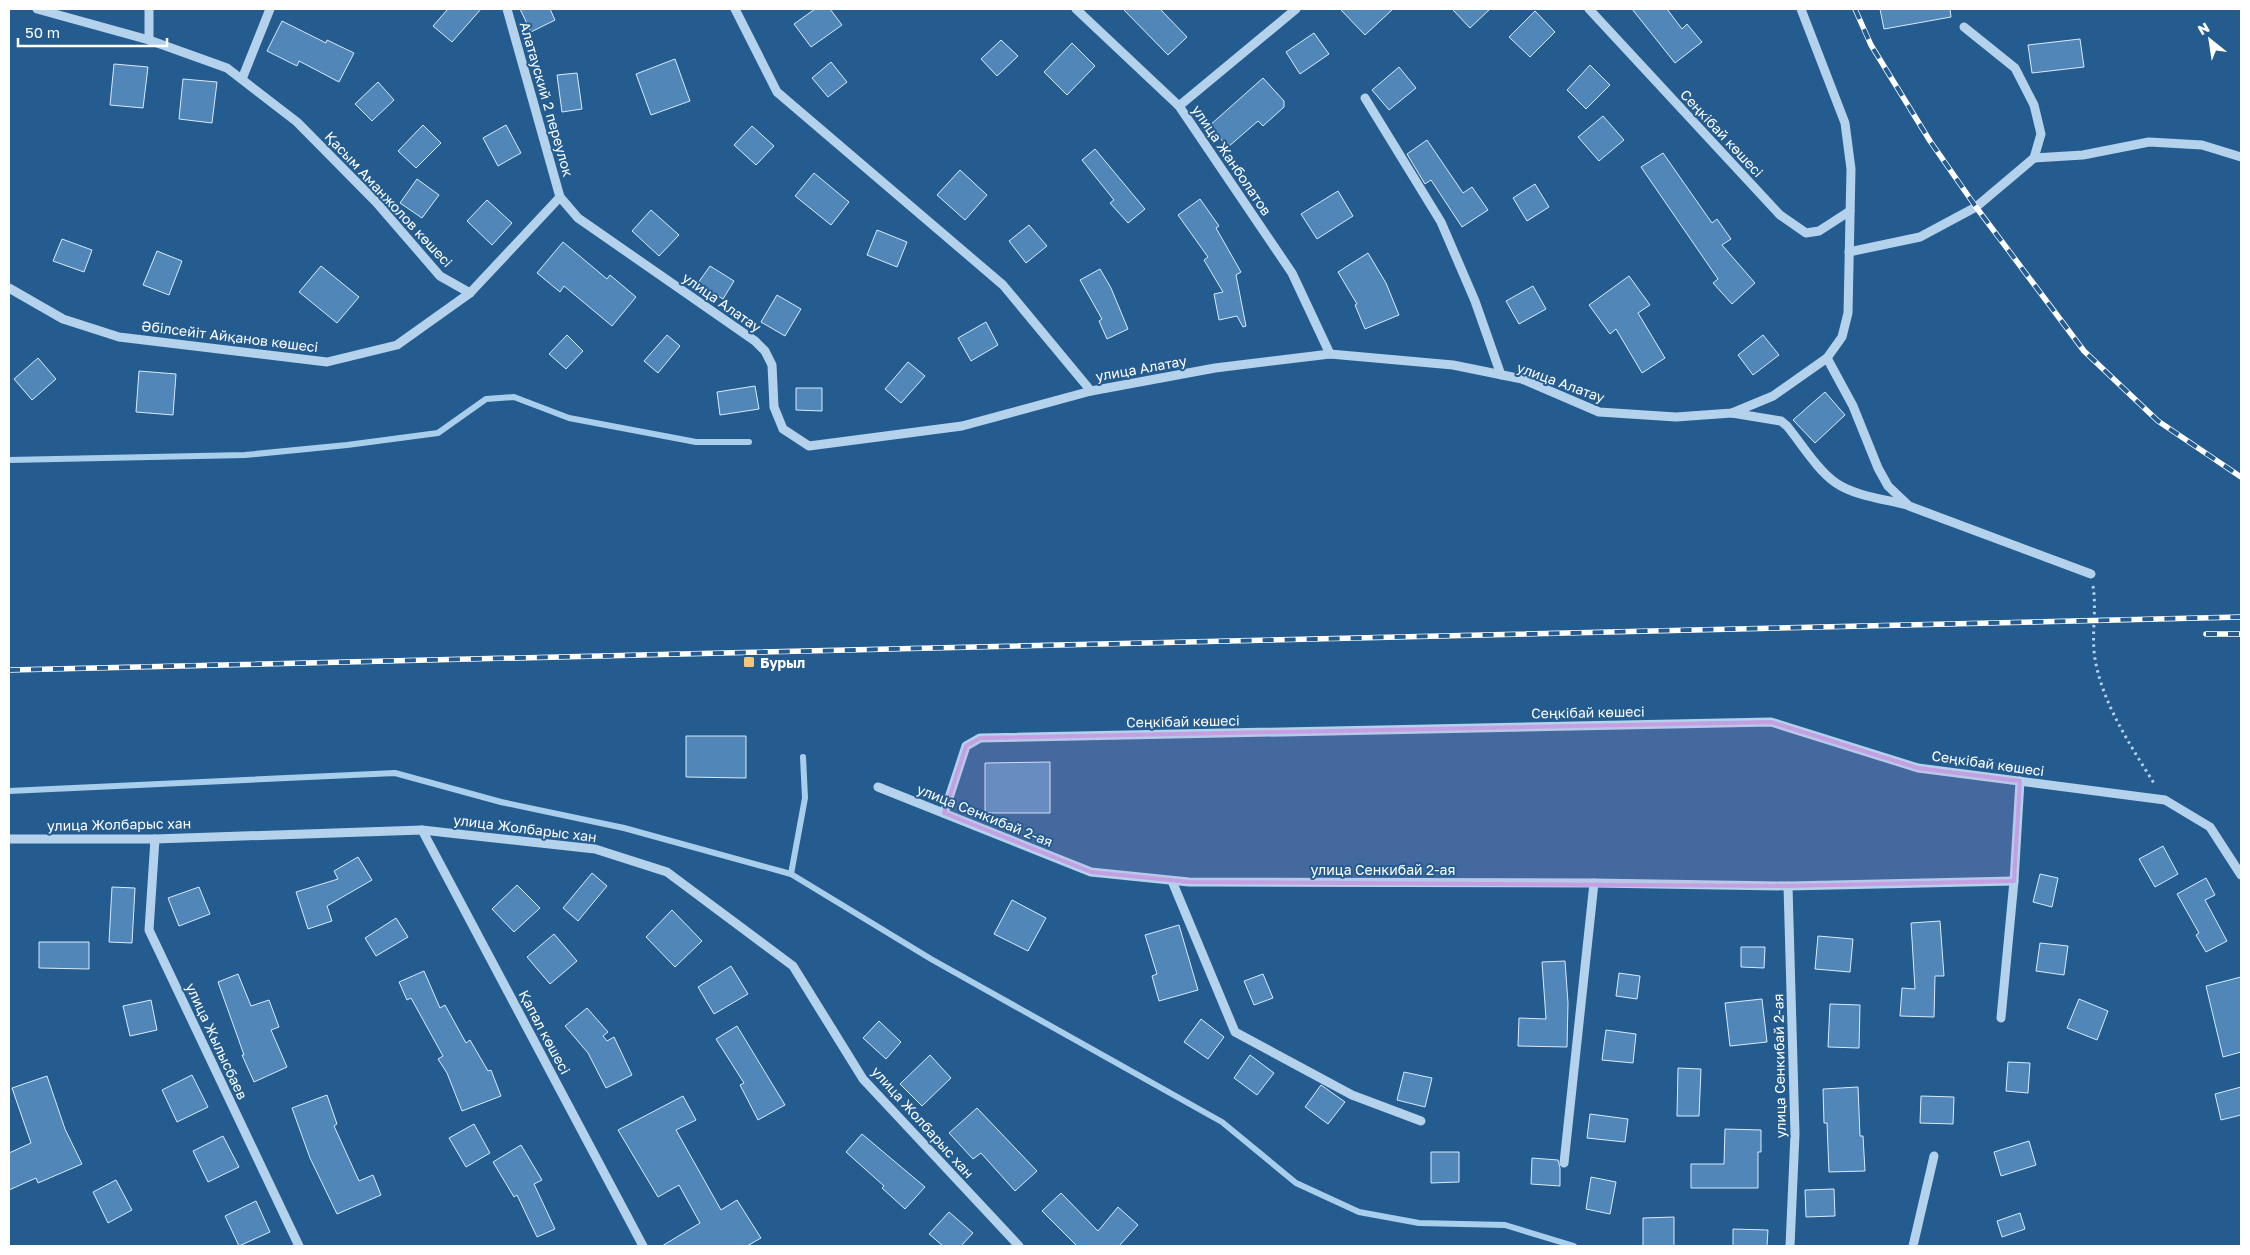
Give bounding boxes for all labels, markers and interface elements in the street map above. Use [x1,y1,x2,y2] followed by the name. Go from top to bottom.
[18,15,166,47] scale bar
[2185,15,2235,65] north arrow
[2194,18,2212,38] text: N
[517,20,577,178] street label: Алатауский 2 переулок
[25,23,60,41] text: 50 m
[1677,86,1767,180] street label: Сеңкібай көшесі
[1189,101,1275,219] street label: улица Жанболатов
[322,128,456,270] street label: Қасым Аманжолов көшесі
[679,269,765,335] street label: улица Алатау
[141,317,319,355] street label: Әбілсейіт Айқанов көшесі
[1094,352,1188,384] street label: улица Алатау
[1515,358,1607,406] street label: улица Алатау
[760,654,805,671] place label: Бурыл
[742,655,756,669] marker: Бурыл
[1531,703,1645,721] street label: Сеңкібай көшесі
[1126,712,1240,730] street label: Сеңкібай көшесі
[1931,747,2045,779] street label: Сеңкібай көшесі
[915,780,1055,850] street label: улица Сенкибай 2-ая
[452,811,598,845] street label: улица Жолбарыс хан
[47,814,191,834] street label: улица Жолбарыс хан
[1311,861,1455,878] street label: улица Сенкибай 2-ая
[183,980,251,1102] street label: улица Жылысбаев
[516,987,574,1077] street label: Қапал көшесі
[1769,993,1789,1139] street label: улица Сенкибай 2-ая
[868,1063,978,1181] street label: улица Жолбарыс хан

